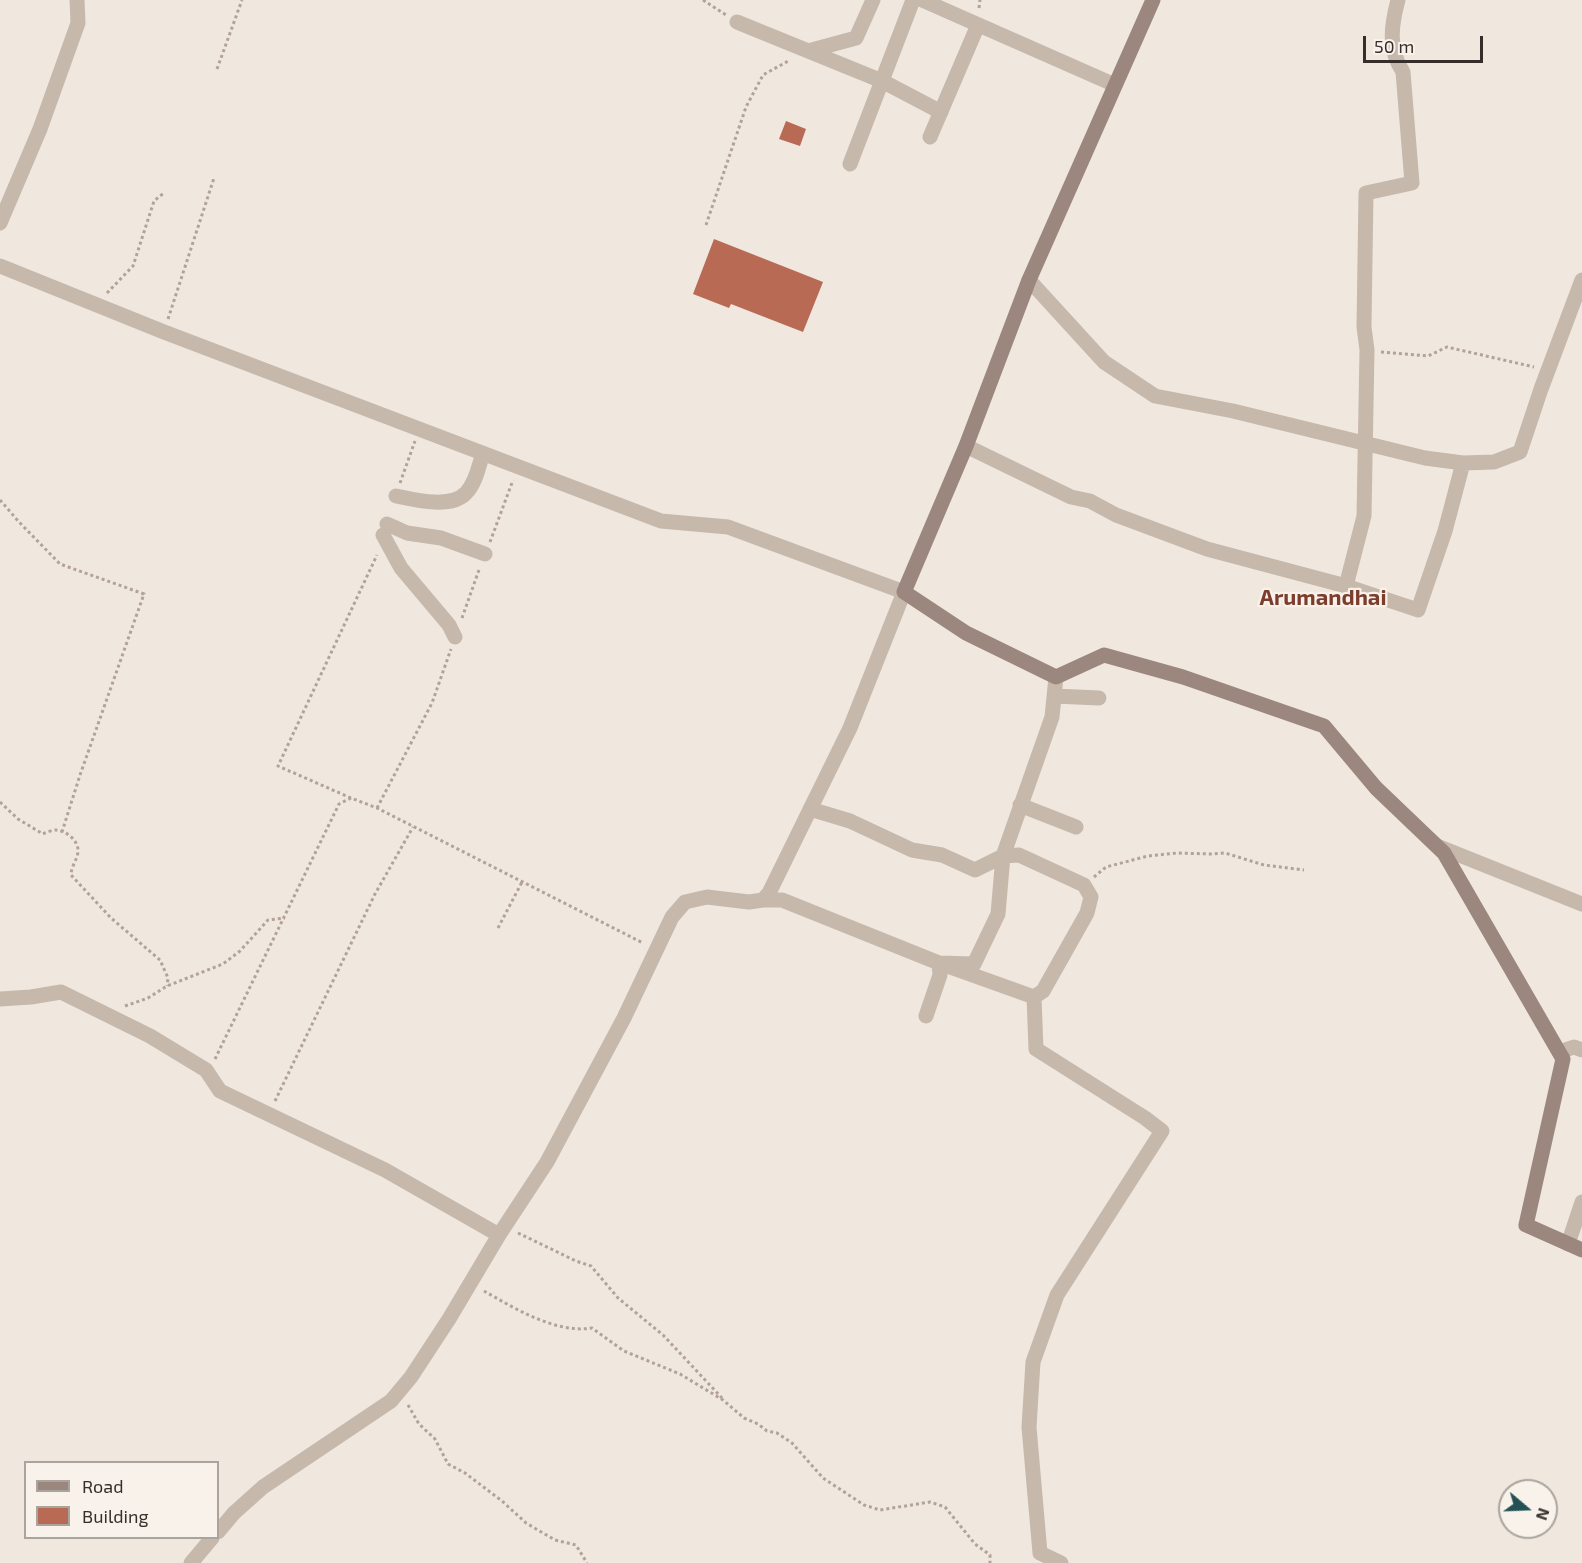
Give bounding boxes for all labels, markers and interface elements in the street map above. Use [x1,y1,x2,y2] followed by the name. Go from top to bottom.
[1366,24,1486,62] scale bar
[1374,35,1414,57] text: 50 m
[1260,585,1386,611] district label: Arumandhai
[24,1461,219,1539] legend
[82,1475,123,1497] text: Road
[1498,1479,1558,1539] north arrow
[82,1505,149,1527] text: Building
[1533,1506,1554,1523] text: N

